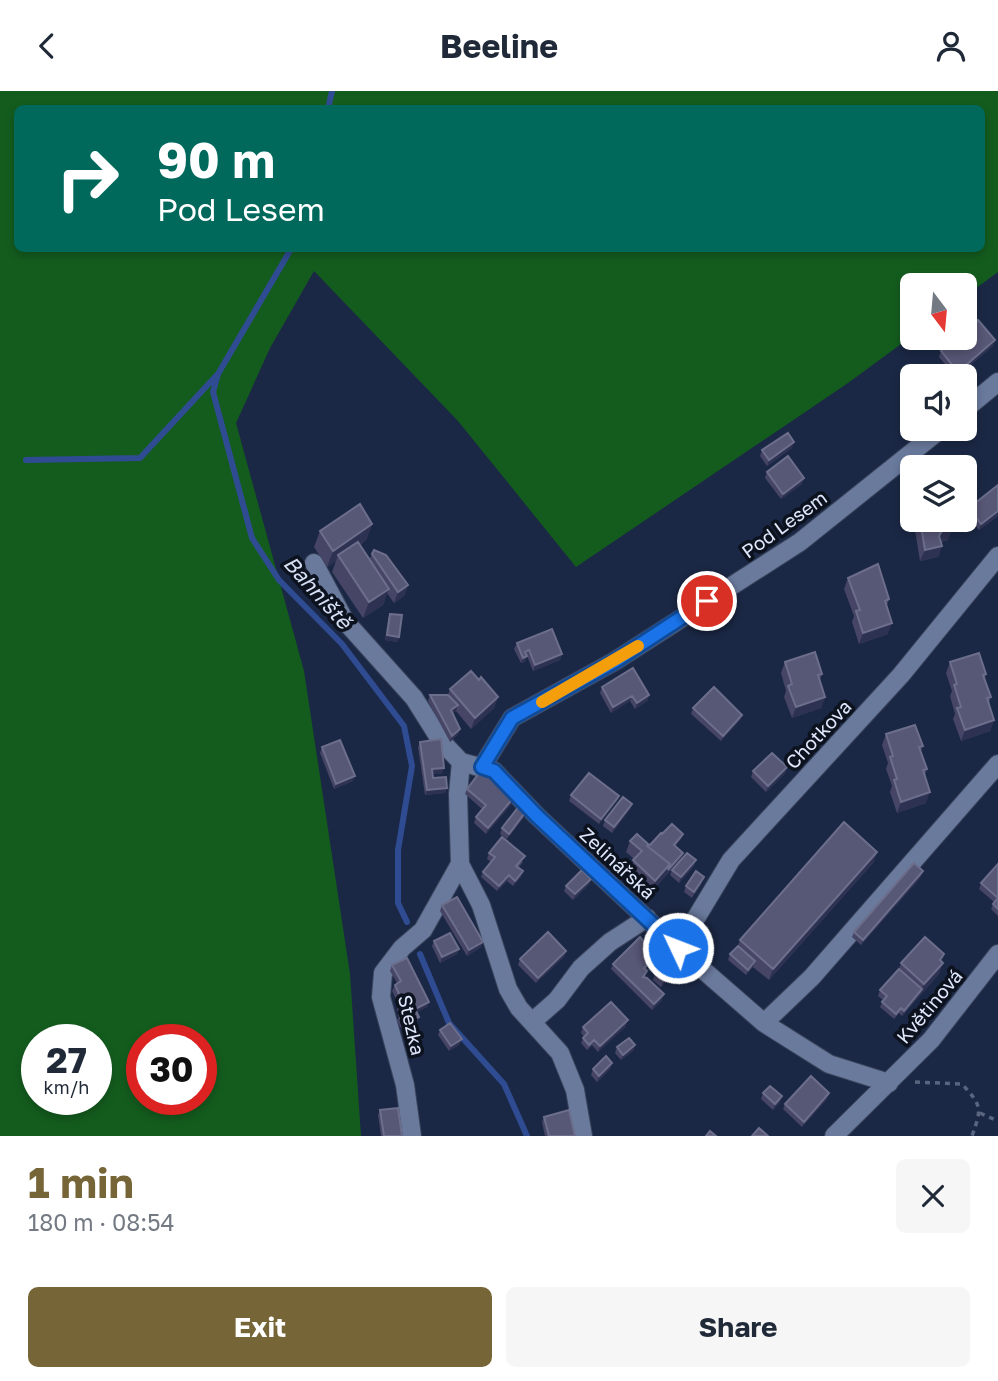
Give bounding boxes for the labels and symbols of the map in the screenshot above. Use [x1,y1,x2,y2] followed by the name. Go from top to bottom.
[900,273,976,350] north arrow
[737,485,831,563] street label: Pod Lesem
[279,550,359,635] water label: Bahniště
[677,571,737,631] pin
[780,695,856,773] street label: Chotkova
[576,822,660,904] street label: Zelinářská
[641,911,715,985] position arrow
[891,964,967,1048] street label: Květinová
[394,993,430,1057] street label: Stezka
[126,1024,217,1115] speed limit sign: 30

